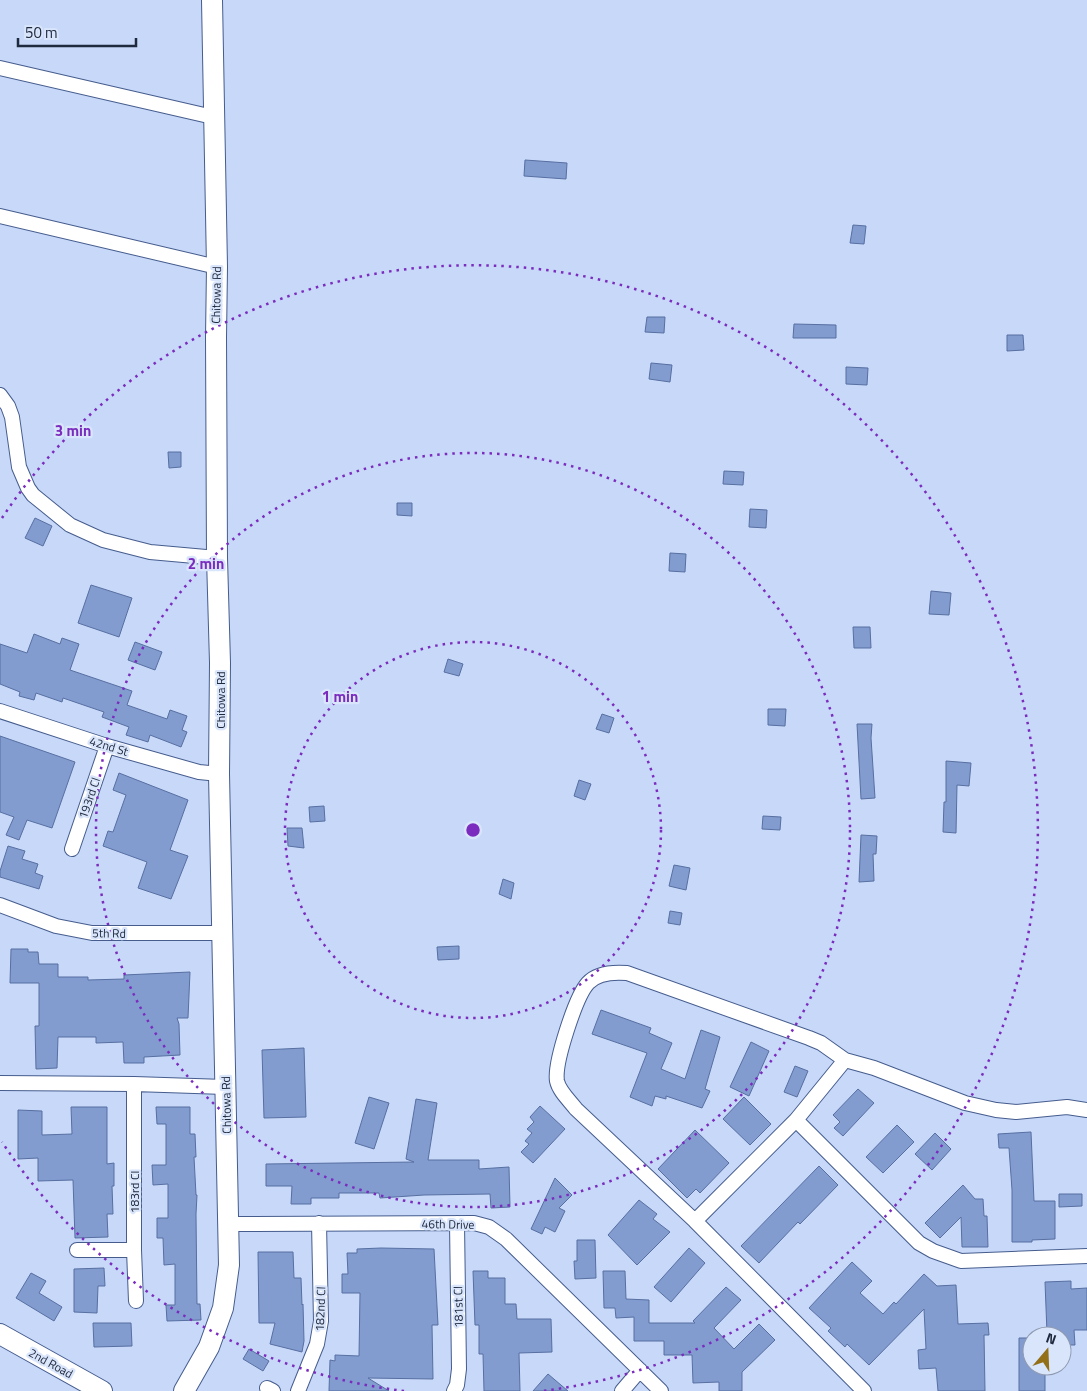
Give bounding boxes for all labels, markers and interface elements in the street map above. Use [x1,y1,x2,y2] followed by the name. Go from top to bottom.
[18,15,135,47] scale bar
[25,21,58,44] text: 50 m
[206,266,226,324] street label: Chitowa Rd
[55,419,91,442] text: 3 min
[188,552,224,575] text: 2 min
[211,671,230,729] street label: Chitowa Rd
[322,685,358,708] text: 1 min
[87,731,131,761] street label: 42nd St
[73,775,105,821] street label: 193rd Cl
[464,821,482,839] centre of rings
[92,923,126,943] street label: 5th Rd
[216,1076,236,1134] street label: Chitowa Rd
[125,1171,144,1213] street label: 183rd Cl
[421,1214,475,1234] street label: 46th Drive
[310,1286,330,1332] street label: 182nd Cl
[448,1286,468,1328] street label: 181st Cl
[1022,1326,1072,1376] north arrow
[1043,1327,1059,1350] text: N
[25,1343,77,1383] street label: 2nd Road

